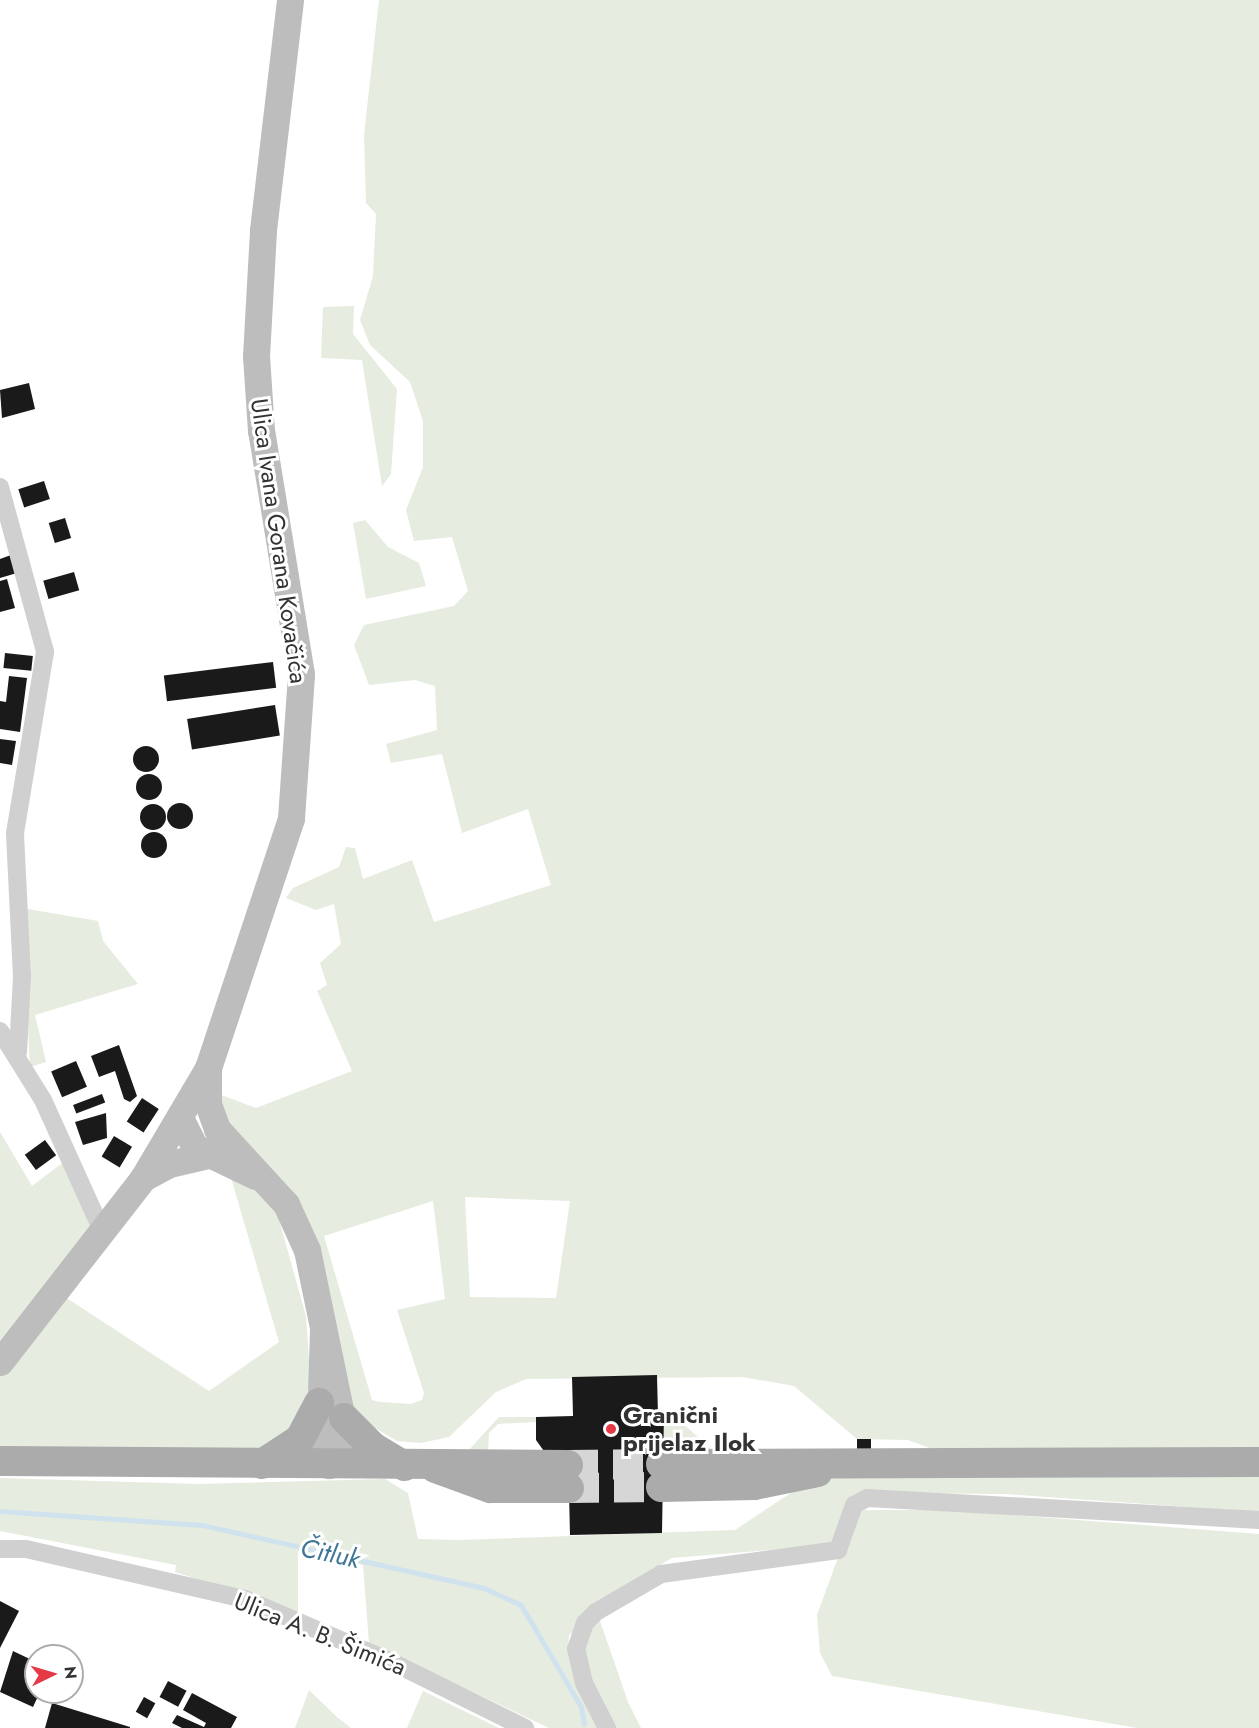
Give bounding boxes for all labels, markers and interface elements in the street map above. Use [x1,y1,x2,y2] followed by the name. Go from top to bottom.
[245,397,313,685] street label: Ulica Ivana Gorana Kovačića
[623,1401,756,1457] place label: Granični prijelaz Ilok
[604,1422,618,1436] marker: Granični prijelaz Ilok
[297,1533,363,1575] water label: Čitluk
[230,1586,410,1682] street label: Ulica A. B. Šimića
[24,1644,84,1704] north arrow
[58,1665,82,1680] text: N

